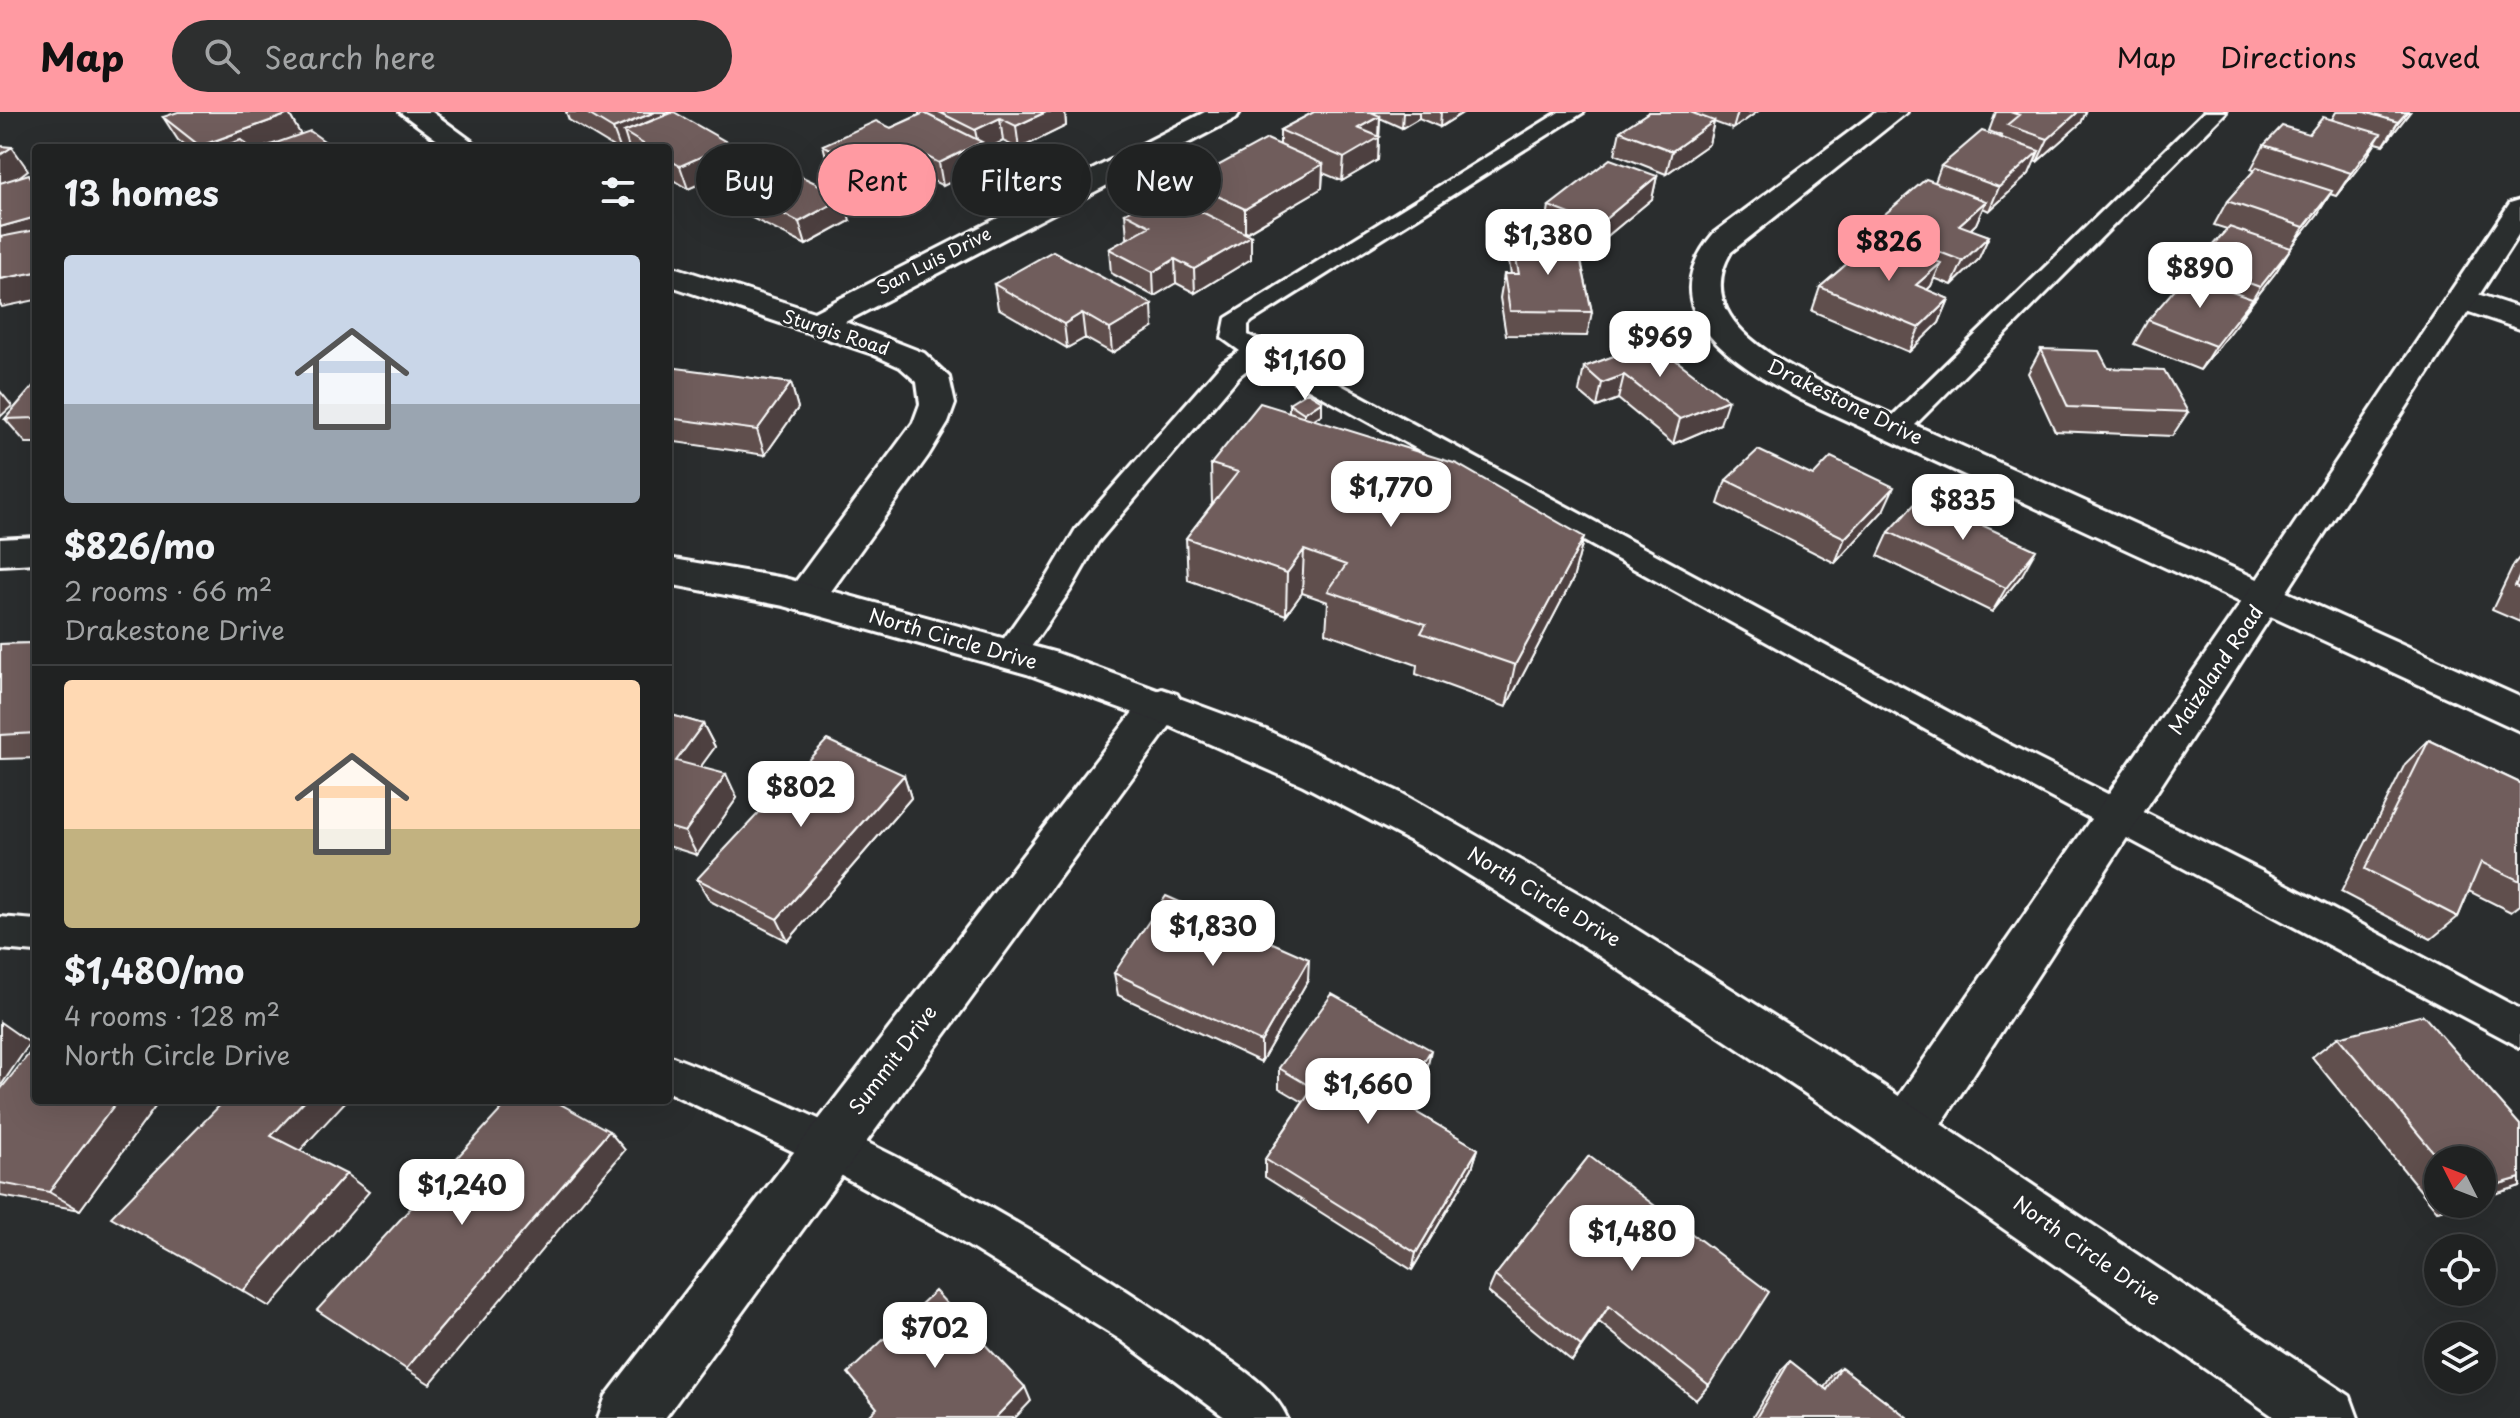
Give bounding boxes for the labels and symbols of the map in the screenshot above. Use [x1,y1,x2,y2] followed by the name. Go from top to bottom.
[1483,209,1613,277] pin: $1,380
[1842,215,1936,283] pin: $826
[871,219,995,300] street label: San Luis Drive
[2153,242,2247,310] pin: $890
[780,302,893,361] street label: Sturgis Road
[1613,311,1707,379] pin: $969
[1240,334,1370,402] pin: $1,160
[1763,350,1928,452] street label: Drakestone Drive
[1326,461,1456,529] pin: $1,770
[1916,474,2010,542] pin: $835
[2160,598,2270,740] street label: Maizeland Road
[865,600,1041,676] street label: North Circle Drive
[754,761,848,829] pin: $802
[1462,838,1627,954] street label: North Circle Drive
[1148,900,1278,968] pin: $1,830
[841,998,944,1121] street label: Summit Drive
[1303,1058,1433,1126] pin: $1,660
[2424,1146,2496,1218] north arrow
[397,1159,527,1227] pin: $1,240
[2008,1188,2167,1312] street label: North Circle Drive
[1567,1205,1697,1273] pin: $1,480
[888,1302,982,1370] pin: $702

